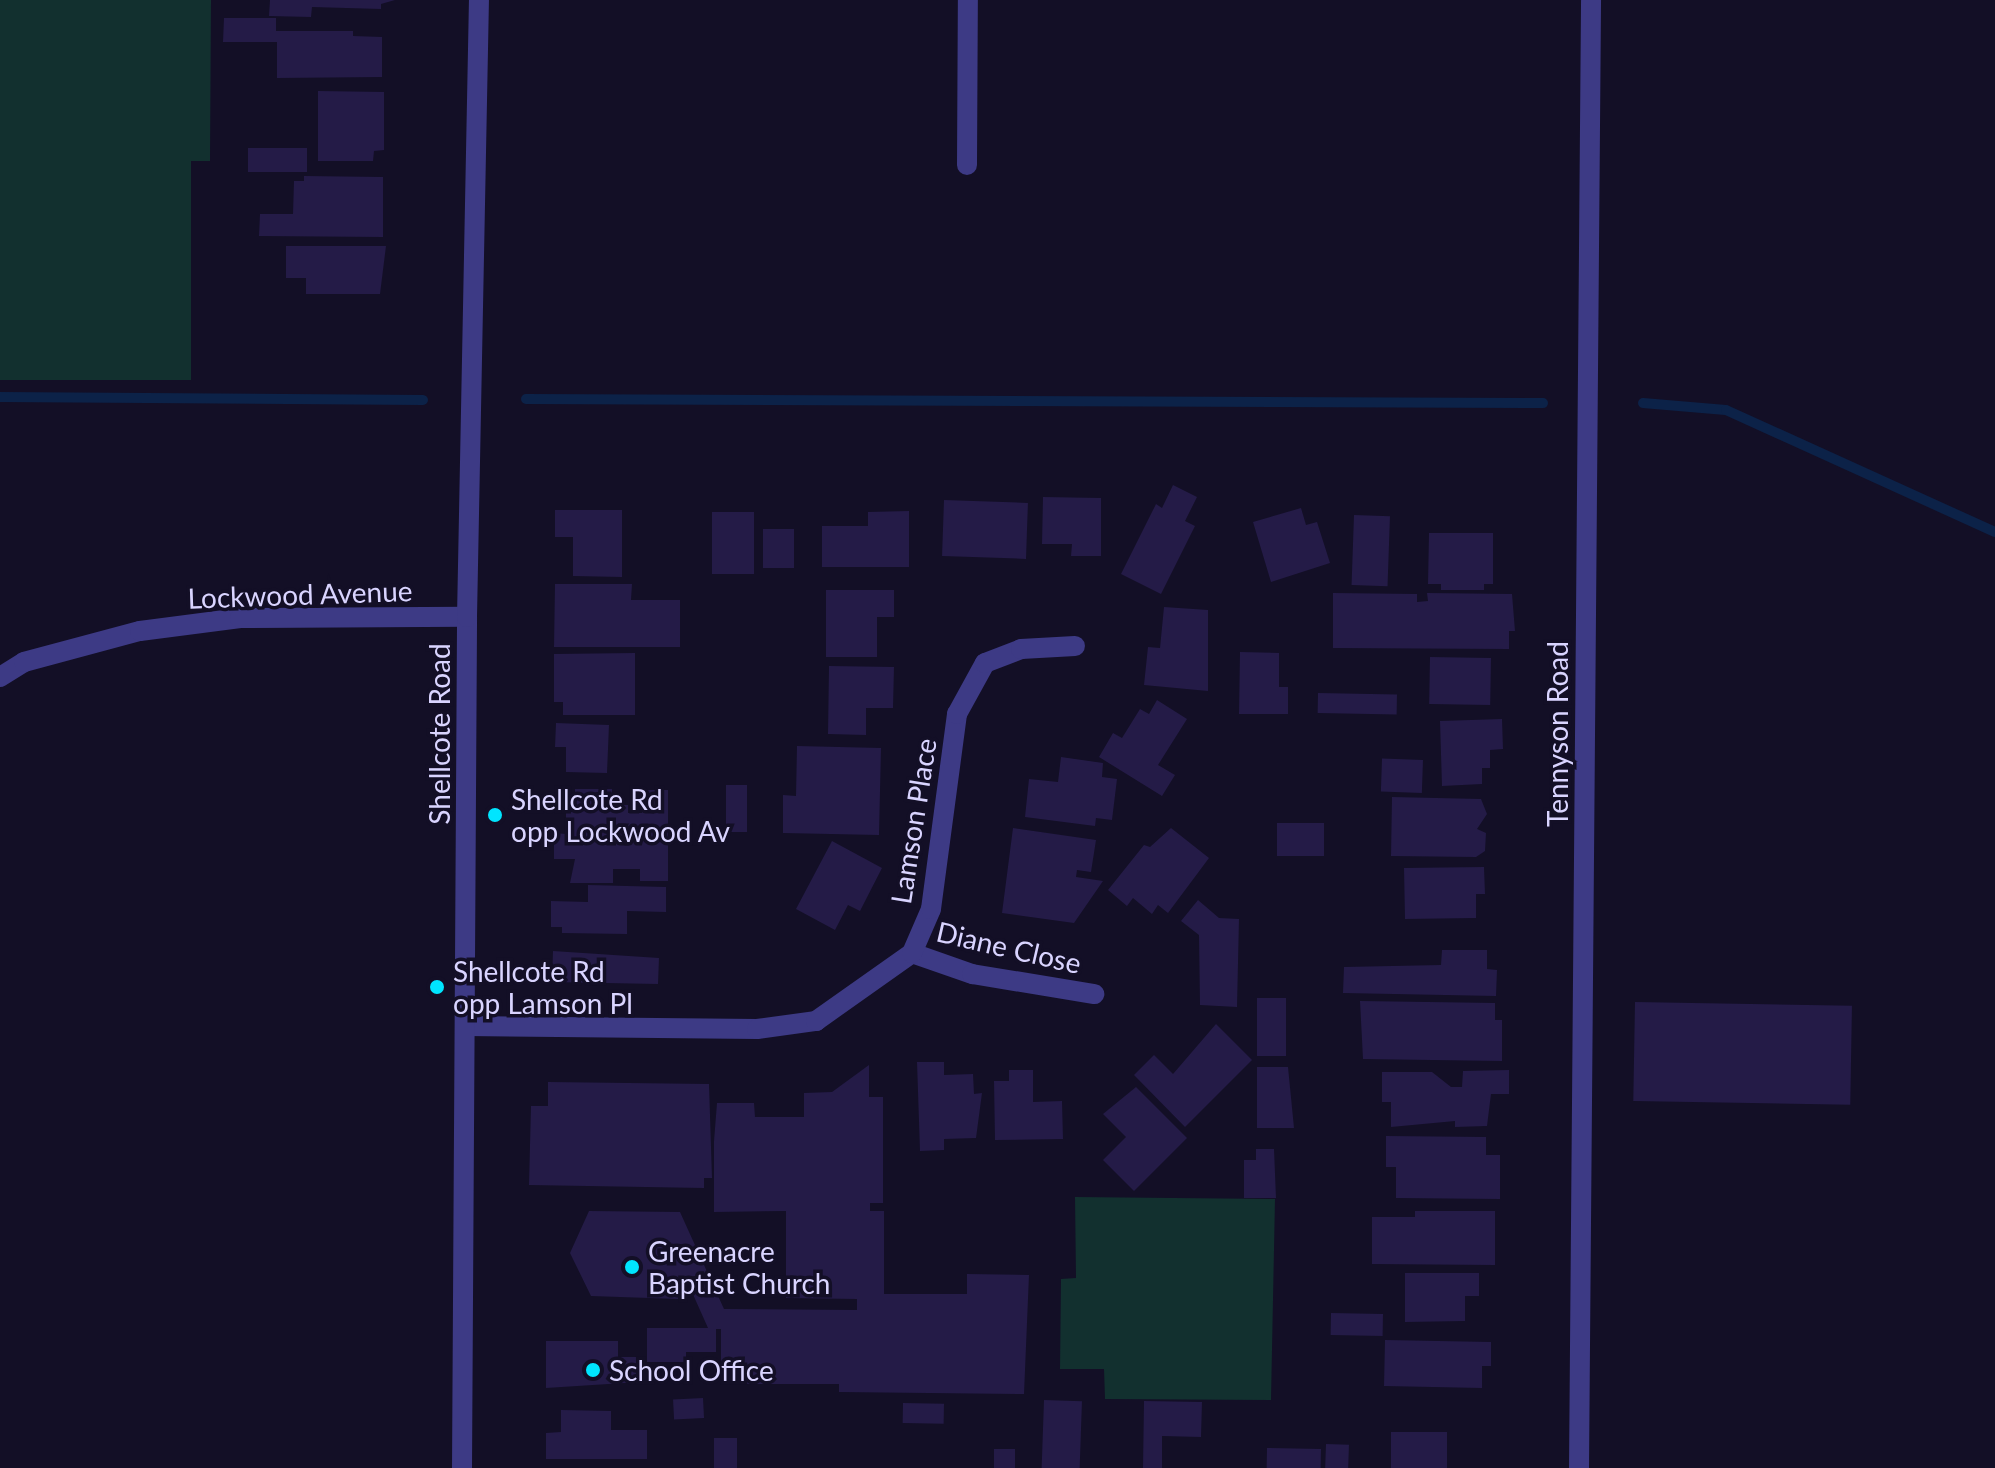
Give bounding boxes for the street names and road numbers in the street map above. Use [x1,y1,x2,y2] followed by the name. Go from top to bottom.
[187,573,413,615] street label: Lockwood Avenue
[1540,641,1574,827] street label: Tennyson Road
[422,643,456,825] street label: Shellcote Road
[883,736,943,906] street label: Lamson Place
[933,914,1085,980] street label: Diane Close

